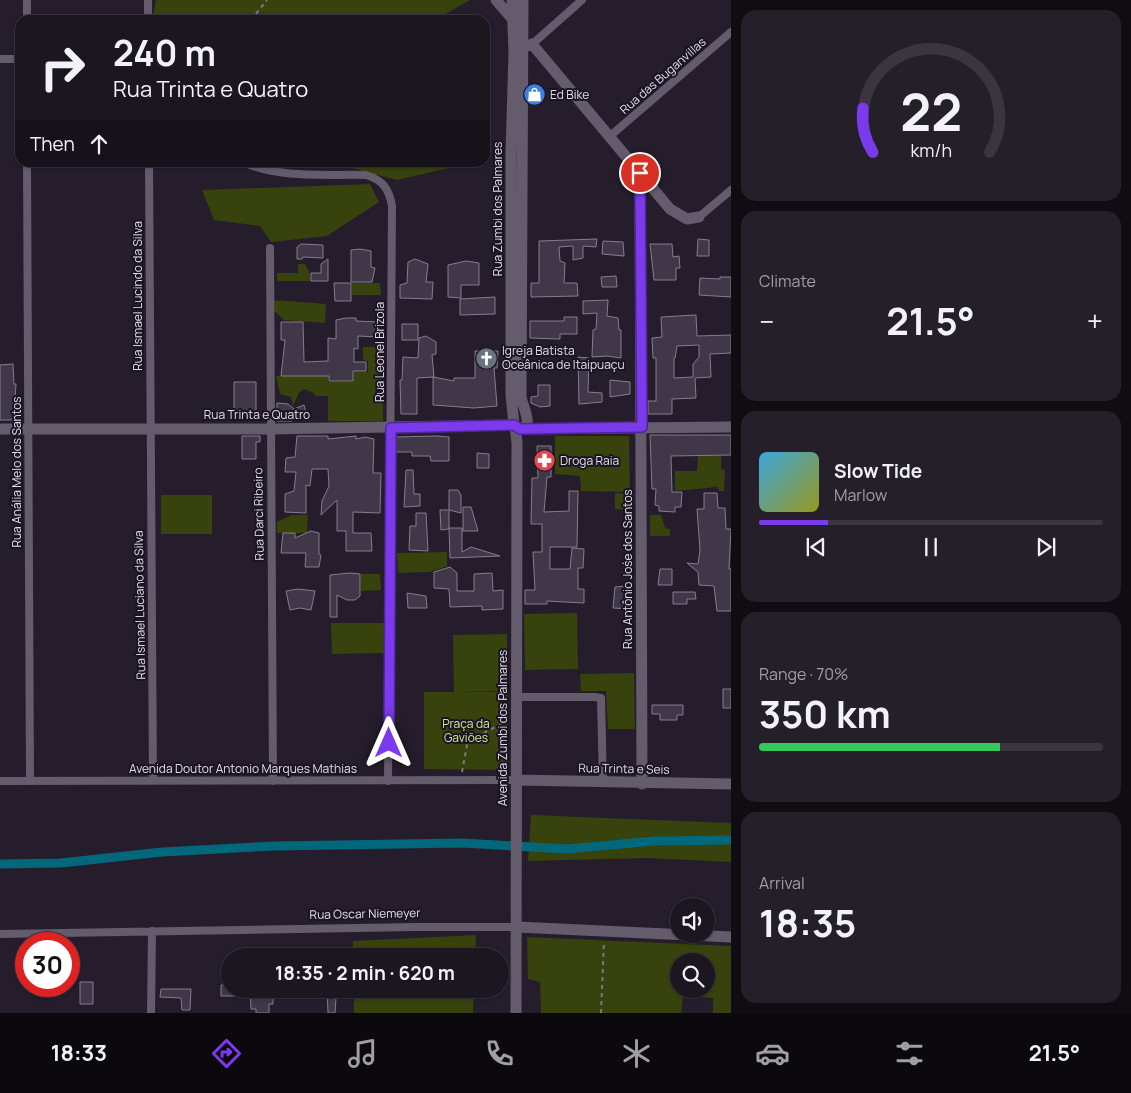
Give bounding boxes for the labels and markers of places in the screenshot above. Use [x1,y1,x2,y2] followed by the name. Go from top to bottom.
[522,83,546,107] shop icon: Ed Bike
[550,86,589,103] place label: Ed Bike
[619,152,661,194] pin
[502,342,625,373] place label: Igreja Batista Oceânica de Itaipuaçu
[474,346,498,370] church icon: Igreja Batista Oceânica de Itaipuaçu
[532,449,556,473] pharmacy icon: Droga Raia
[560,452,619,469] place label: Droga Raia

